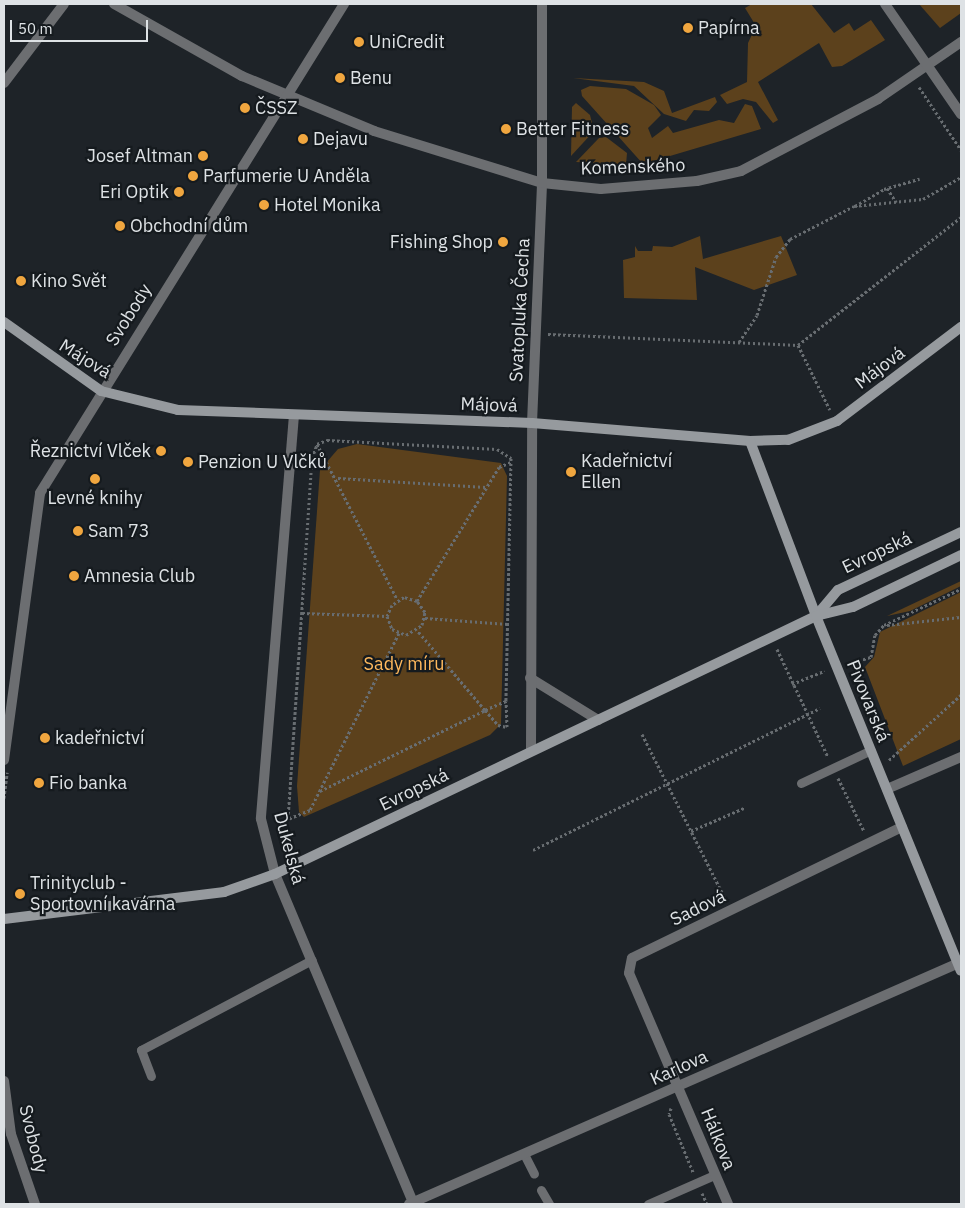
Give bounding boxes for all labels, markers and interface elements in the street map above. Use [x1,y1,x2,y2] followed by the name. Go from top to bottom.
[12,10,150,42] scale bar
[698,17,760,39] place label: Papírna
[18,19,53,38] text: 50 m
[682,22,694,34] marker: Papírna
[369,31,445,53] place label: UniCredit
[353,36,365,48] marker: UniCredit
[350,67,392,89] place label: Benu
[334,72,346,84] marker: Benu
[255,97,297,119] place label: ČSSZ
[239,102,251,114] marker: ČSSZ
[516,118,629,140] place label: Better Fitness
[500,123,512,135] marker: Better Fitness
[313,128,368,150] place label: Dejavu
[297,133,309,145] marker: Dejavu
[87,145,193,167] place label: Josef Altman
[197,150,209,162] marker: Josef Altman
[580,154,686,180] street label: Komenského
[203,165,370,187] place label: Parfumerie U Anděla
[187,170,199,182] marker: Parfumerie U Anděla
[100,181,169,203] place label: Eri Optik
[173,186,185,198] marker: Eri Optik
[274,194,381,216] place label: Hotel Monika
[258,199,270,211] marker: Hotel Monika
[130,215,248,237] place label: Obchodní dům
[114,220,126,232] marker: Obchodní dům
[390,231,493,253] place label: Fishing Shop
[497,236,509,248] marker: Fishing Shop
[505,238,535,382] street label: Svatopluka Čecha
[31,270,107,292] place label: Kino Svět
[15,275,27,287] marker: Kino Svět
[102,280,156,350] street label: Svobody
[55,335,115,383] street label: Májová
[851,342,909,394] street label: Májová
[460,393,518,417] street label: Májová
[30,440,151,462] place label: Řeznictví Vlček
[155,445,167,457] marker: Řeznictví Vlček
[198,451,327,473] place label: Penzion U Vlčků
[581,451,672,494] place label: Kadeřnictví Ellen
[182,456,194,468] marker: Penzion U Vlčků
[565,466,577,478] marker: Kadeřnictví Ellen
[89,473,101,485] marker: Levné knihy
[47,487,143,509] place label: Levné knihy
[88,520,150,542] place label: Sam 73
[72,525,84,537] marker: Sam 73
[839,528,915,578] street label: Evropská
[84,565,195,587] place label: Amnesia Club
[68,570,80,582] marker: Amnesia Club
[364,653,444,675] park label: Sady míru
[842,657,894,745] street label: Pivovarská
[55,727,144,749] place label: kadeřnictví
[39,732,51,744] marker: kadeřnictví
[376,764,452,816] street label: Evropská
[49,772,127,794] place label: Fio banka
[33,777,45,789] marker: Fio banka
[269,809,309,887] street label: Dukelská
[30,873,175,916] place label: Trinityclub - Sportovní kavárna
[667,885,729,931] street label: Sadová
[14,888,26,900] marker: Trinityclub - Sportovní kavárna
[647,1046,711,1090] street label: Karlova
[14,1103,52,1175] street label: Svobody
[696,1105,740,1173] street label: Hálkova

